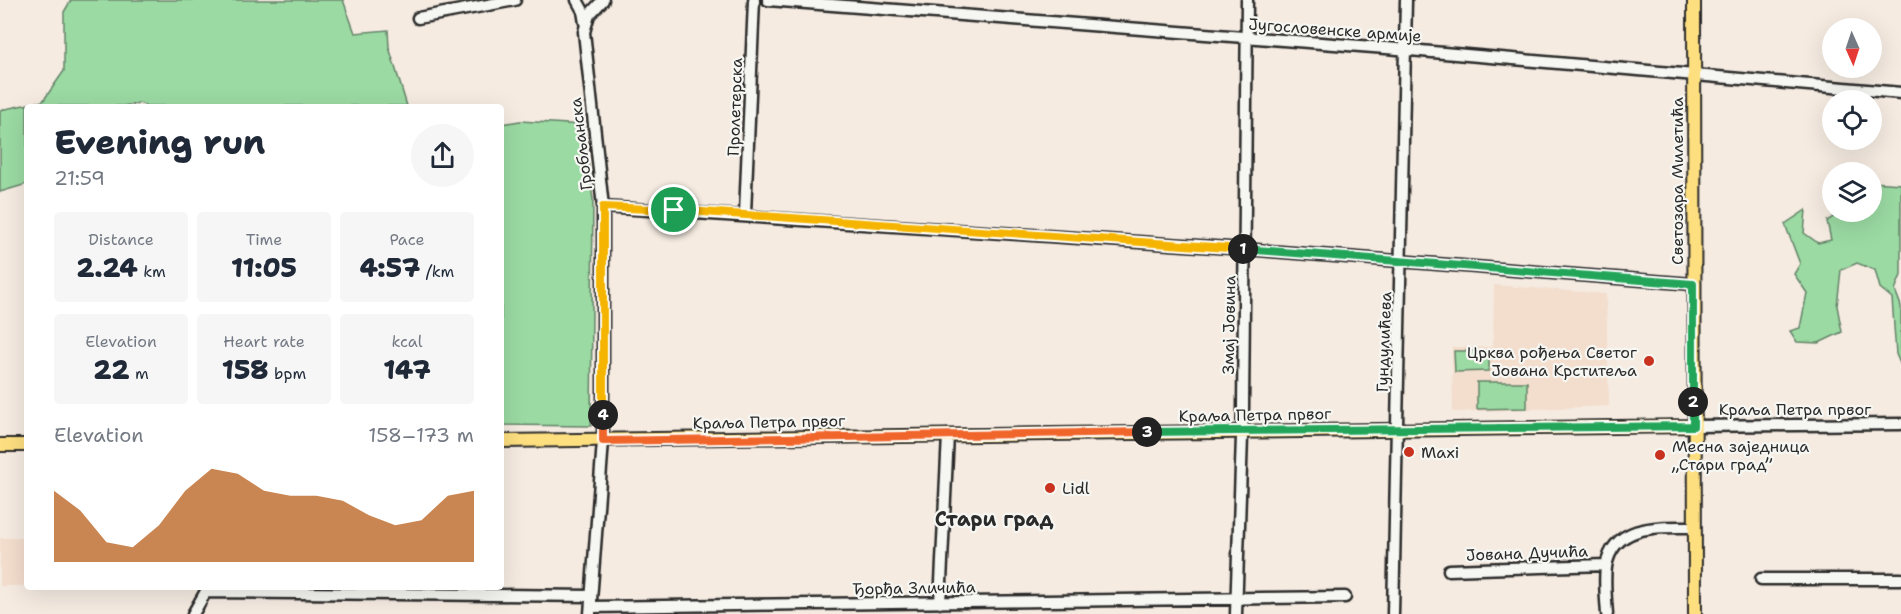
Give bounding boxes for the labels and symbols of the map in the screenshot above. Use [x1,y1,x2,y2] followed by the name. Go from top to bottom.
[1248,13,1422,47] street label: Југословенске армије
[1822,18,1882,78] north arrow
[723,57,747,156] street label: Пролетерска
[565,97,597,191] street label: Гробљанска
[1667,97,1688,265] street label: Светозара Милетића
[648,184,699,235] pin
[1228,234,1258,264] pin: 1
[1218,275,1240,375] street label: Змај Јовина
[1372,291,1396,393] street label: Гундулићева
[1467,342,1638,381] place label: Црква рођења Светог Јована Крститеља
[1642,354,1656,368] marker: Црква рођења Светог Јована Крститеља
[1678,387,1708,417] pin: 2
[1719,399,1872,420] street label: Краља Петра првог
[588,400,618,430] pin: 4
[1179,403,1332,427] street label: Краља Петра првог
[693,410,846,434] street label: Краља Петра првог
[1132,417,1162,447] pin: 3
[1671,436,1809,475] place label: Месна заједница „Стари град”
[1421,442,1459,463] place label: Maxi
[1402,445,1416,459] marker: Maxi
[1653,448,1667,462] marker: Месна заједница „Стари град”
[1062,478,1090,499] place label: Lidl
[1043,481,1057,495] marker: Lidl
[935,506,1053,532] district label: Стари град
[1466,540,1588,566] street label: Јована Дучића
[852,576,976,600] street label: Ђорђа Зличића

